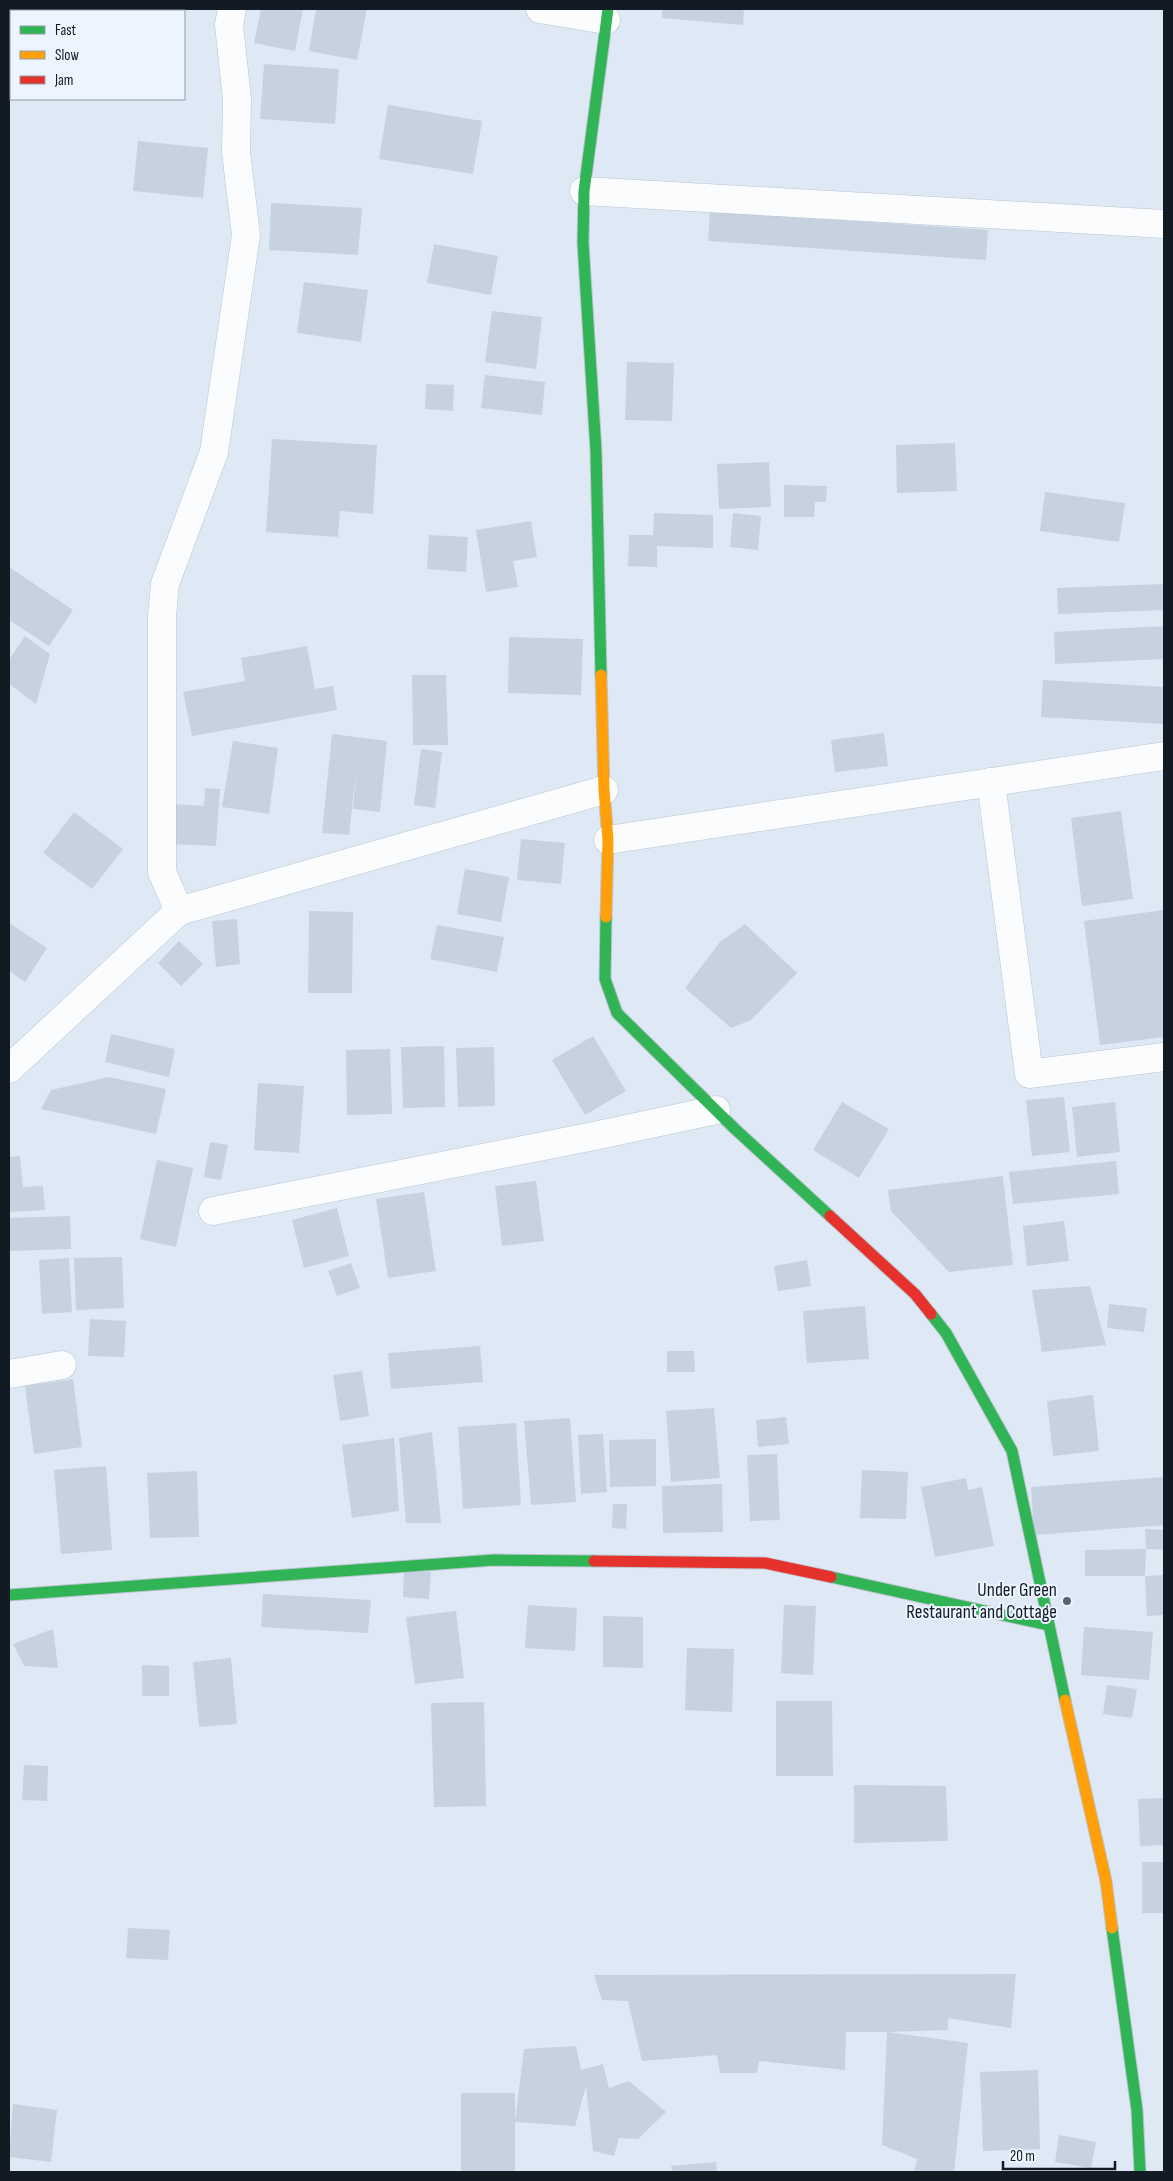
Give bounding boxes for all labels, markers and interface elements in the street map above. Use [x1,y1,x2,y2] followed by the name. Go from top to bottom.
[10,10,185,100] legend
[55,21,77,40] text: Fast
[55,46,79,65] text: Slow
[54,71,73,90] text: Jam
[906,1579,1057,1624] place label: Under Green Restaurant and Cottage
[1061,1595,1073,1607] marker: Under Green Restaurant and Cottage
[1003,2138,1116,2170] scale bar
[1010,2147,1035,2166] text: 20 m

